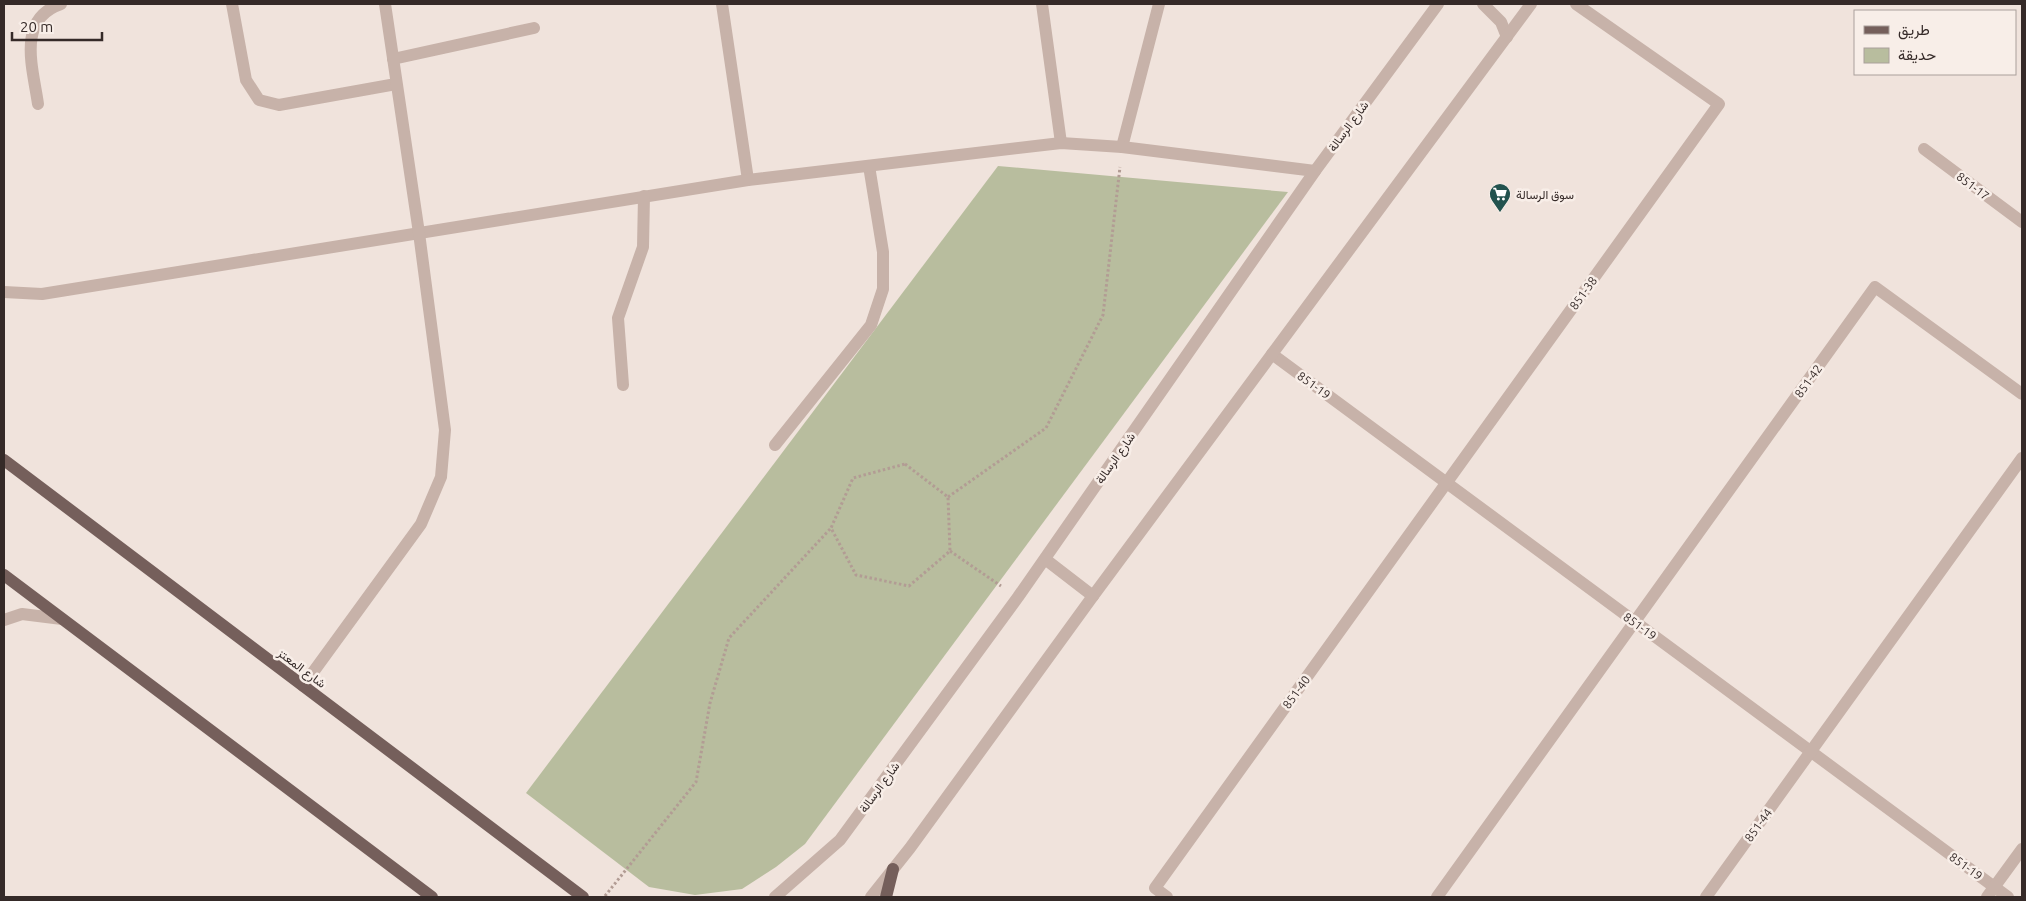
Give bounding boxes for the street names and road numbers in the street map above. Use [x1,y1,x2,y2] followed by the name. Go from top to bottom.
[1325,98,1373,155] street label: شارع الرسالة
[1954,170,1992,202] street label: 851-17
[1567,274,1599,312] street label: 851-38
[1792,362,1824,400] street label: 851-42
[1295,369,1333,401] street label: 851-19
[1093,430,1140,488] street label: شارع الرسالة
[1621,610,1659,642] street label: 851-19
[273,645,328,692] street label: شارع المعتز
[1280,673,1312,711] street label: 851-40
[856,759,904,816] street label: شارع الرسالة
[1742,806,1774,844] street label: 851-44
[1947,850,1985,882] street label: 851-19

